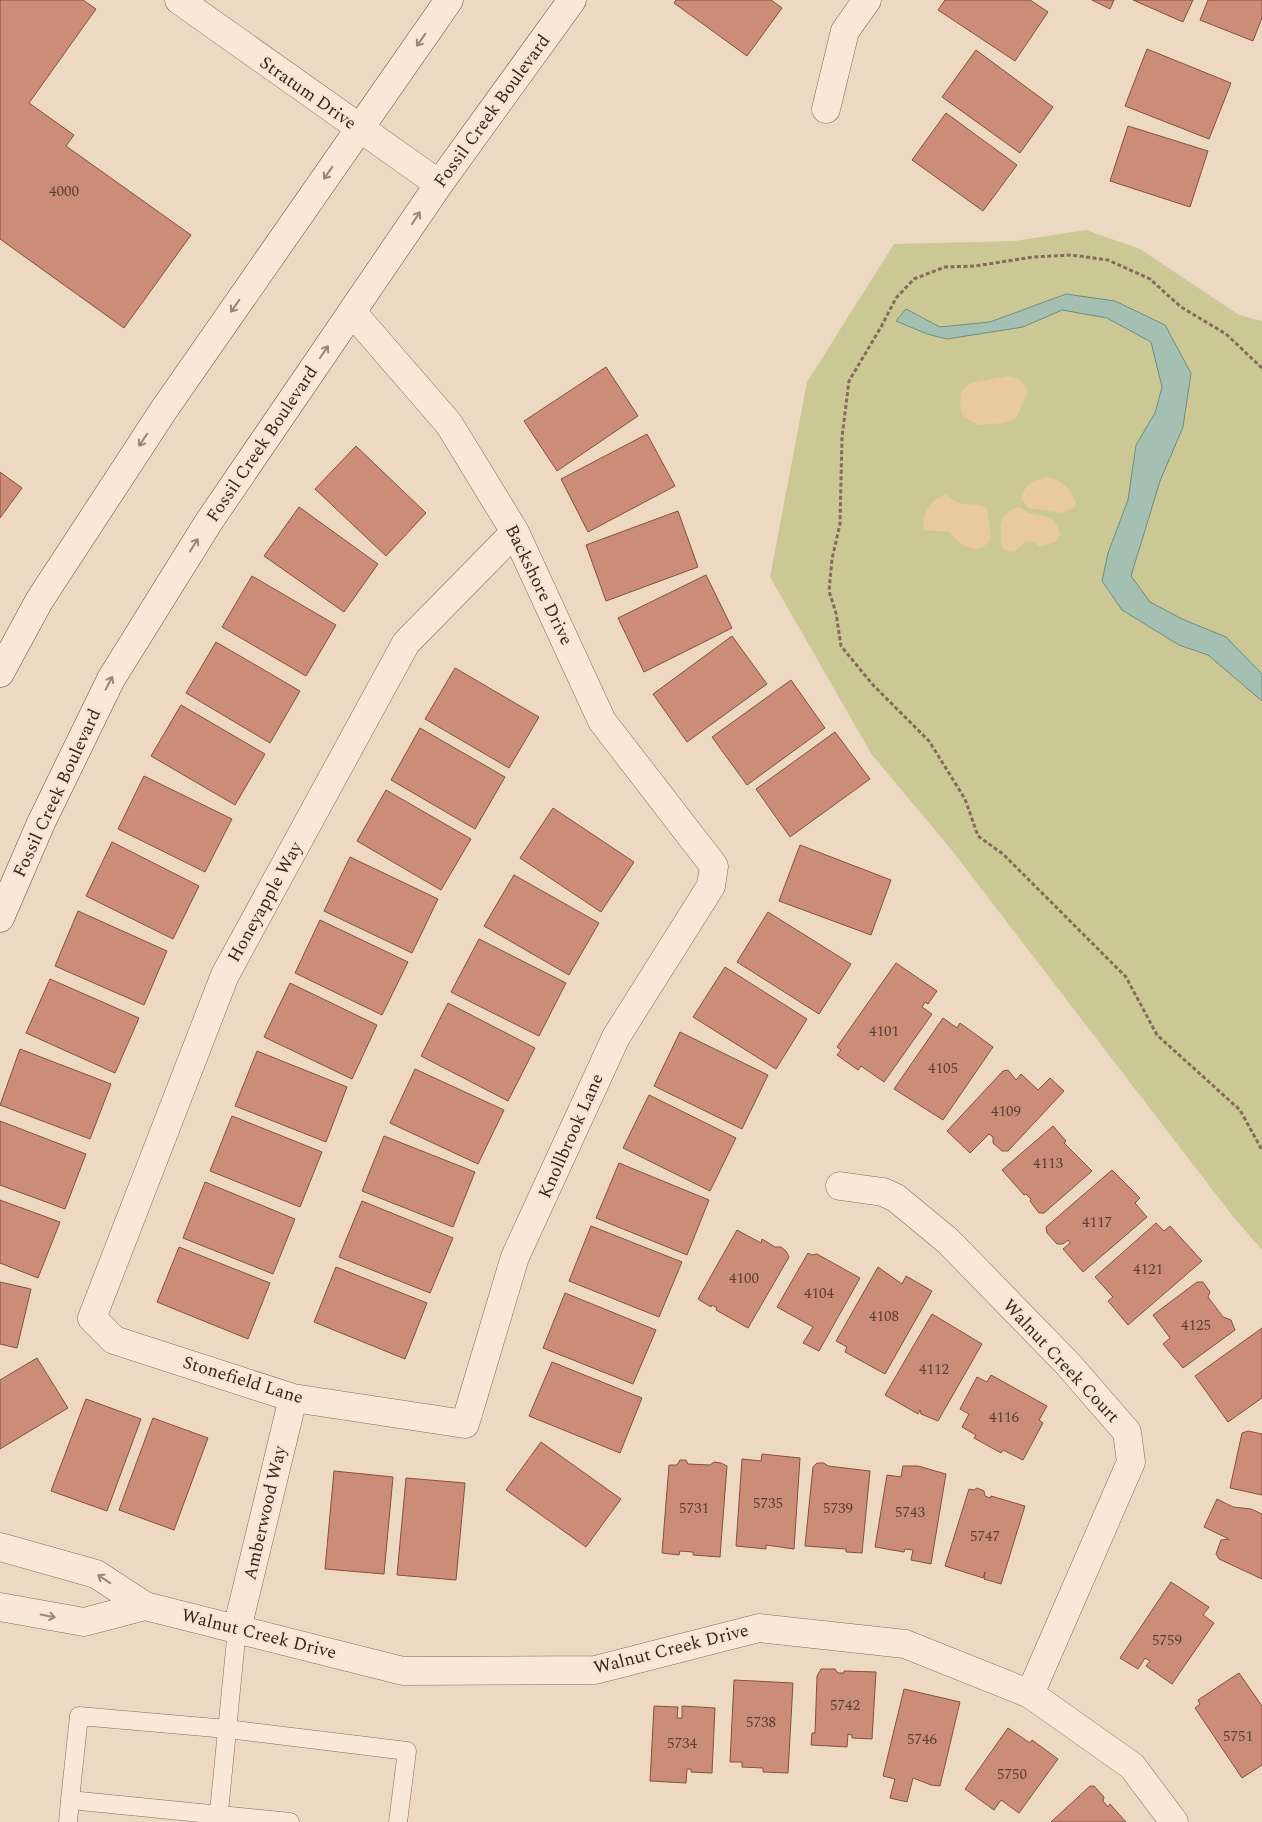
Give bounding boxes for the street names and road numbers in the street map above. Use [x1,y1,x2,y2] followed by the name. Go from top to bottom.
[427,29,557,193] street label: Fossil Creek Boulevard
[254,50,362,136] street label: Stratum Drive
[199,360,325,528] street label: Fossil Creek Boulevard
[498,520,580,650] street label: Backshore Drive
[6,704,108,882] street label: Fossil Creek Boulevard
[221,835,310,967] street label: Honeyapple Way
[531,1069,611,1203] street label: Knollbrook Lane
[996,1293,1126,1429] street label: Walnut Creek Court
[179,1349,307,1411] street label: Stonefield Lane
[236,1442,294,1583] street label: Amberwood Way
[179,1602,339,1666] street label: Walnut Creek Drive
[591,1617,751,1681] street label: Walnut Creek Drive

